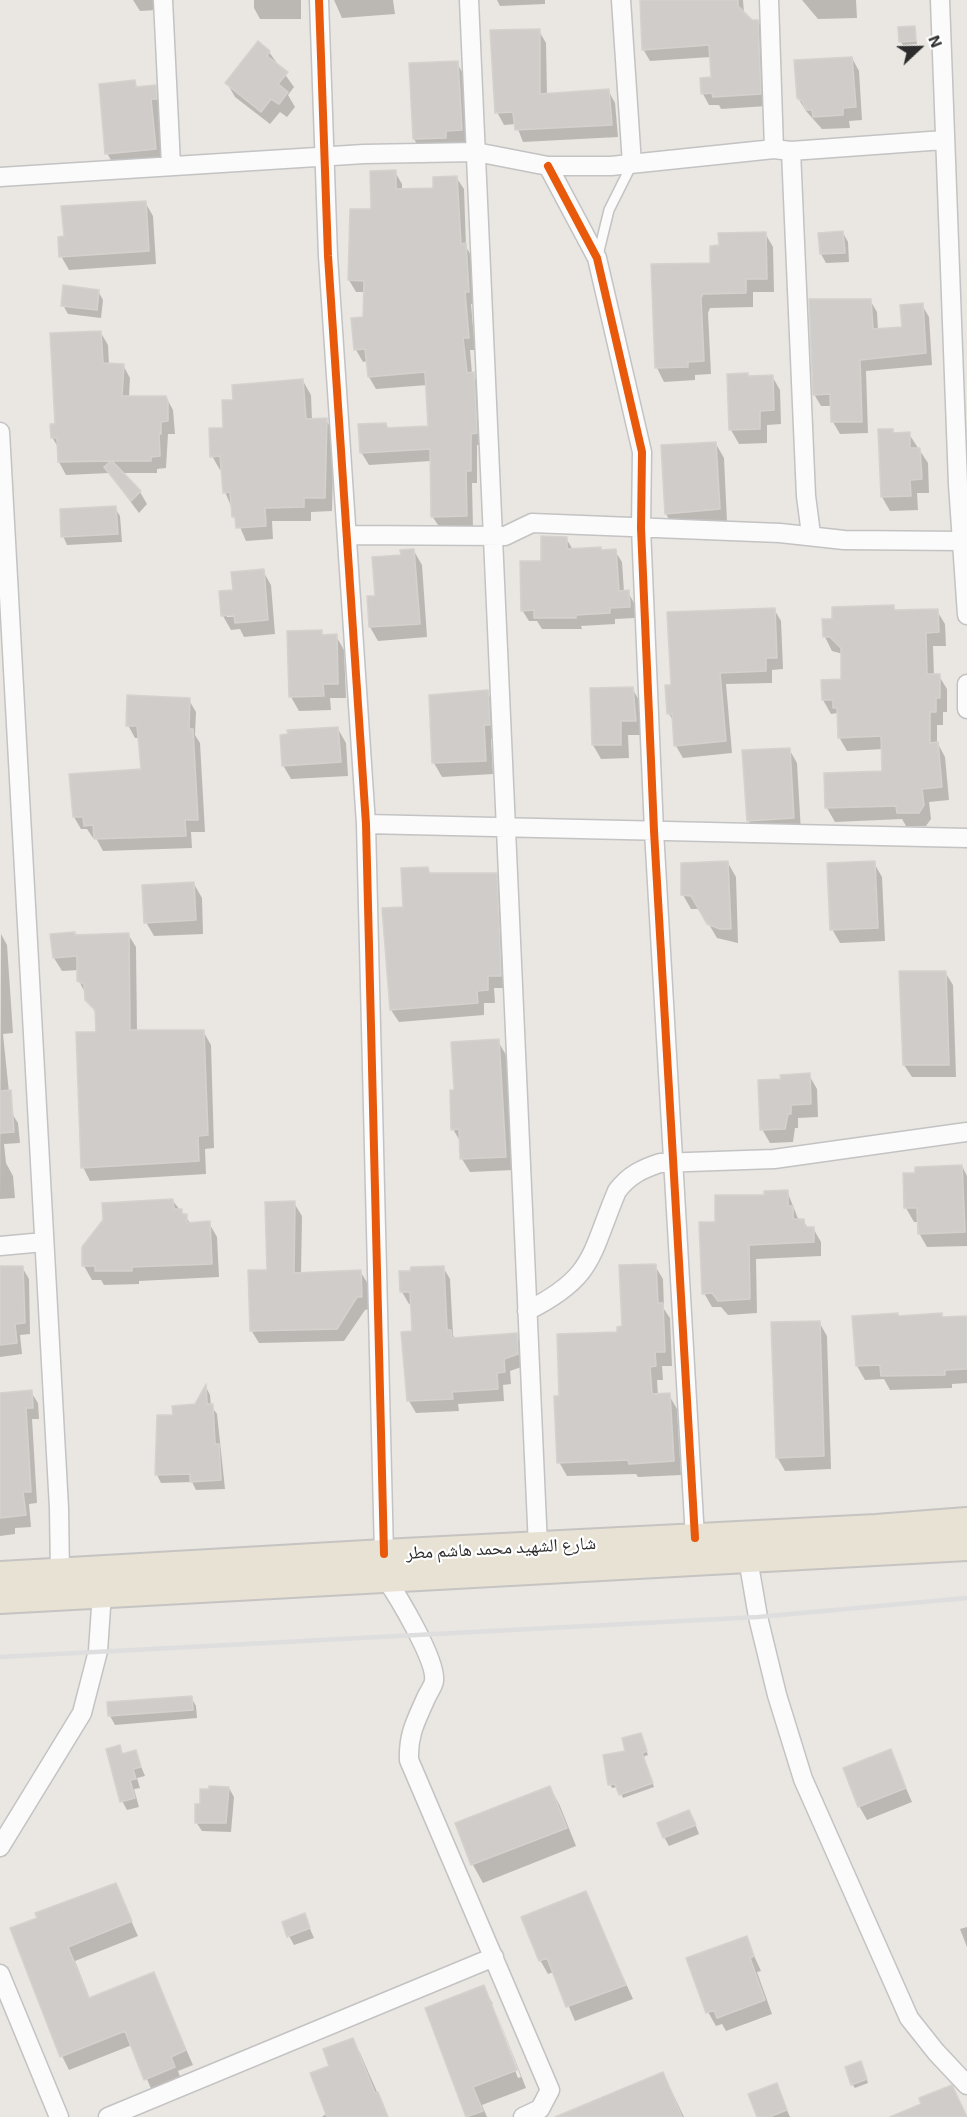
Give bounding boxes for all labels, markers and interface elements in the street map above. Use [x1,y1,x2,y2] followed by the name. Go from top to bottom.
[889,18,949,78] north arrow
[925,32,947,50] text: N
[405,1532,597,1564] street label: شارع الشهيد محمد هاشم مطر

